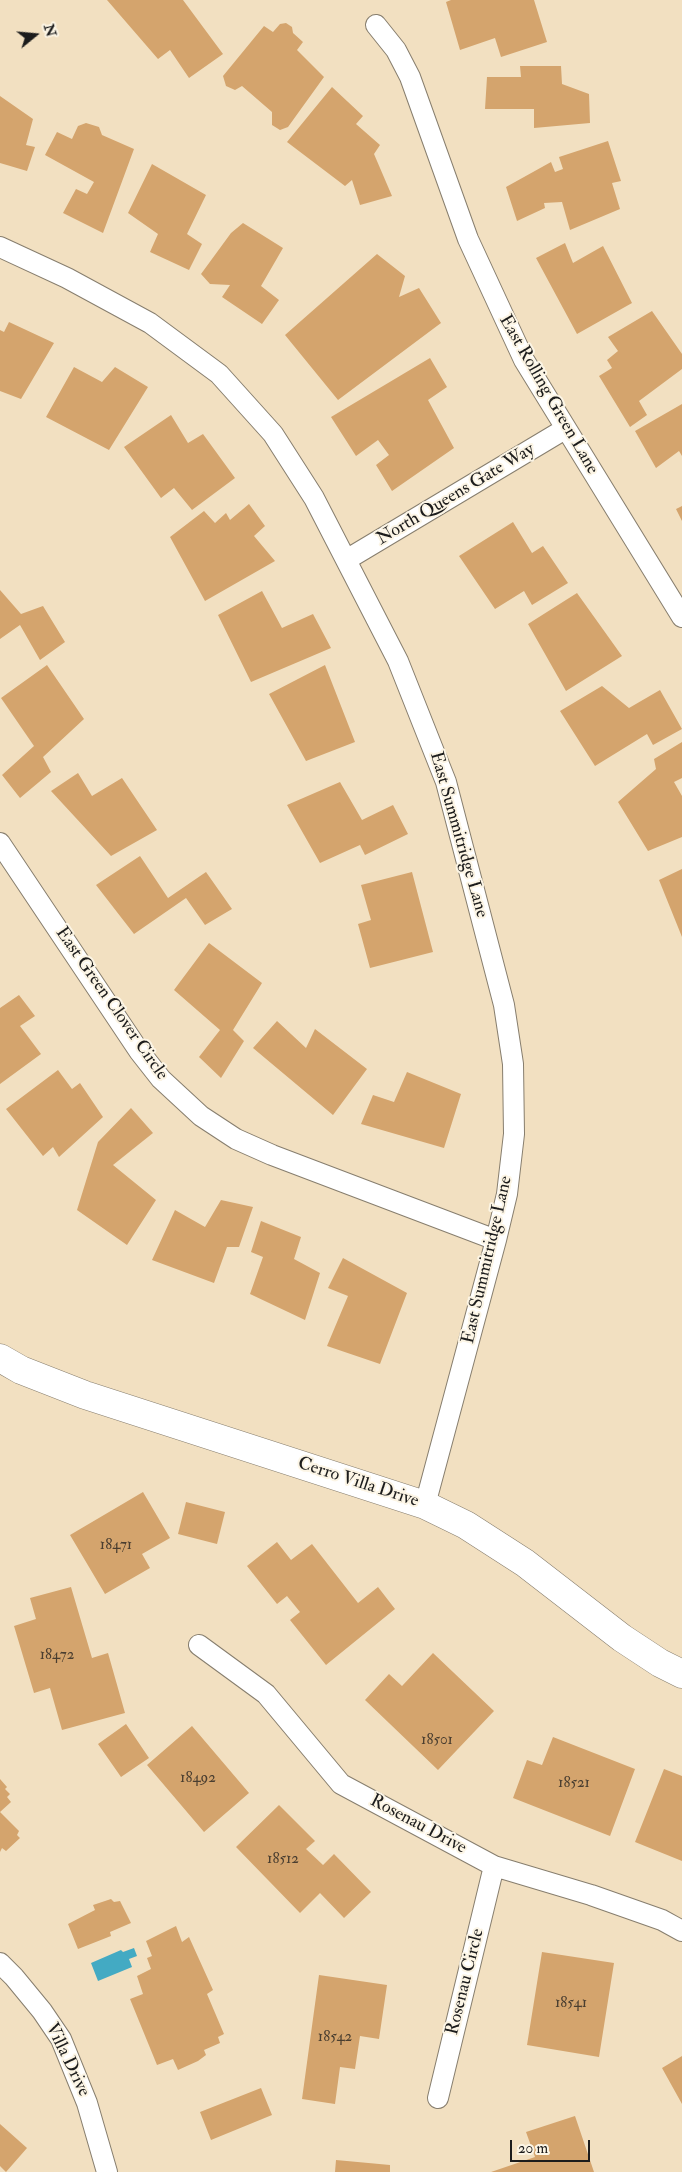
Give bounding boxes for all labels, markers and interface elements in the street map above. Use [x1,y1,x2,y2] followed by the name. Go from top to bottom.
[10,10,60,60] north arrow
[40,22,60,39] text: N
[494,311,602,479] street label: East Rolling Green Lane
[373,439,539,551] street label: North Queens Gate Way
[424,750,492,920] street label: East Summitridge Lane
[50,923,172,1085] street label: East Green Clover Circle
[458,1174,518,1346] street label: East Summitridge Lane
[295,1453,421,1513] street label: Cerro Villa Drive
[100,1537,132,1555] house number: 18471
[40,1647,74,1665] house number: 18472
[421,1732,453,1750] house number: 18501
[180,1770,216,1788] house number: 18492
[558,1775,590,1793] house number: 18521
[366,1791,470,1859] street label: Rosenau Drive
[267,1851,299,1869] house number: 18512
[442,1927,490,2037] street label: Rosenau Circle
[555,1995,587,2013] house number: 18541
[40,2020,94,2100] street label: Villa Drive
[318,2029,352,2047] house number: 18542
[512,2130,592,2162] scale bar
[518,2139,548,2158] text: 20 m

